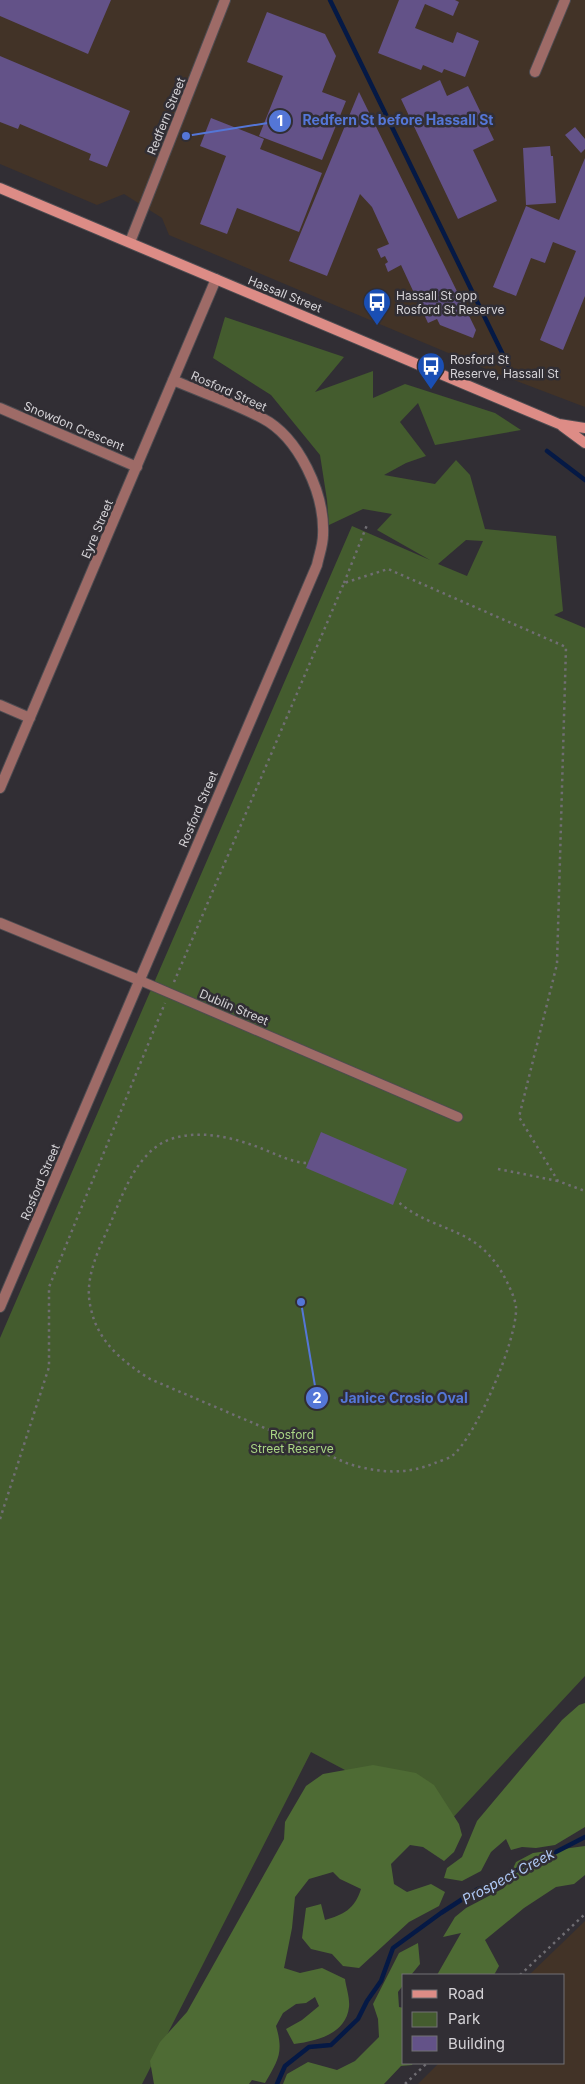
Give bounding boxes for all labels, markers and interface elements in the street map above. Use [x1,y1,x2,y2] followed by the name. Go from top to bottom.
[144,75,188,157] street label: Redfern Street
[267,106,503,135] callout: Redfern St before Hassall St
[277,111,283,130] text: 1
[303,111,493,128] text: Redfern St before Hassall St
[246,272,324,316] street label: Hassall Street
[362,287,392,326] bus stop icon: Hassall St opp Rosford St Reserve
[396,288,505,317] place label: Hassall St opp Rosford St Reserve
[416,351,446,390] bus stop icon: Rosford St Reserve, Hassall St
[450,352,559,381] place label: Rosford St Reserve, Hassall St
[189,368,269,414] street label: Rosford Street
[22,398,127,454] street label: Snowdon Crescent
[78,497,116,561] street label: Eyre Street
[175,769,221,849] street label: Rosford Street
[197,986,271,1028] street label: Dublin Street
[17,1142,63,1222] street label: Rosford Street
[305,1384,477,1413] callout: Janice Crosio Oval
[312,1388,322,1407] text: 2
[340,1389,468,1406] text: Janice Crosio Oval
[250,1427,334,1456] park label: Rosford Street Reserve
[459,1844,557,1907] water label: Prospect Creek
[402,1974,565,2064] legend
[448,1984,484,2003] text: Road
[448,2009,481,2028] text: Park
[448,2034,505,2053] text: Building

